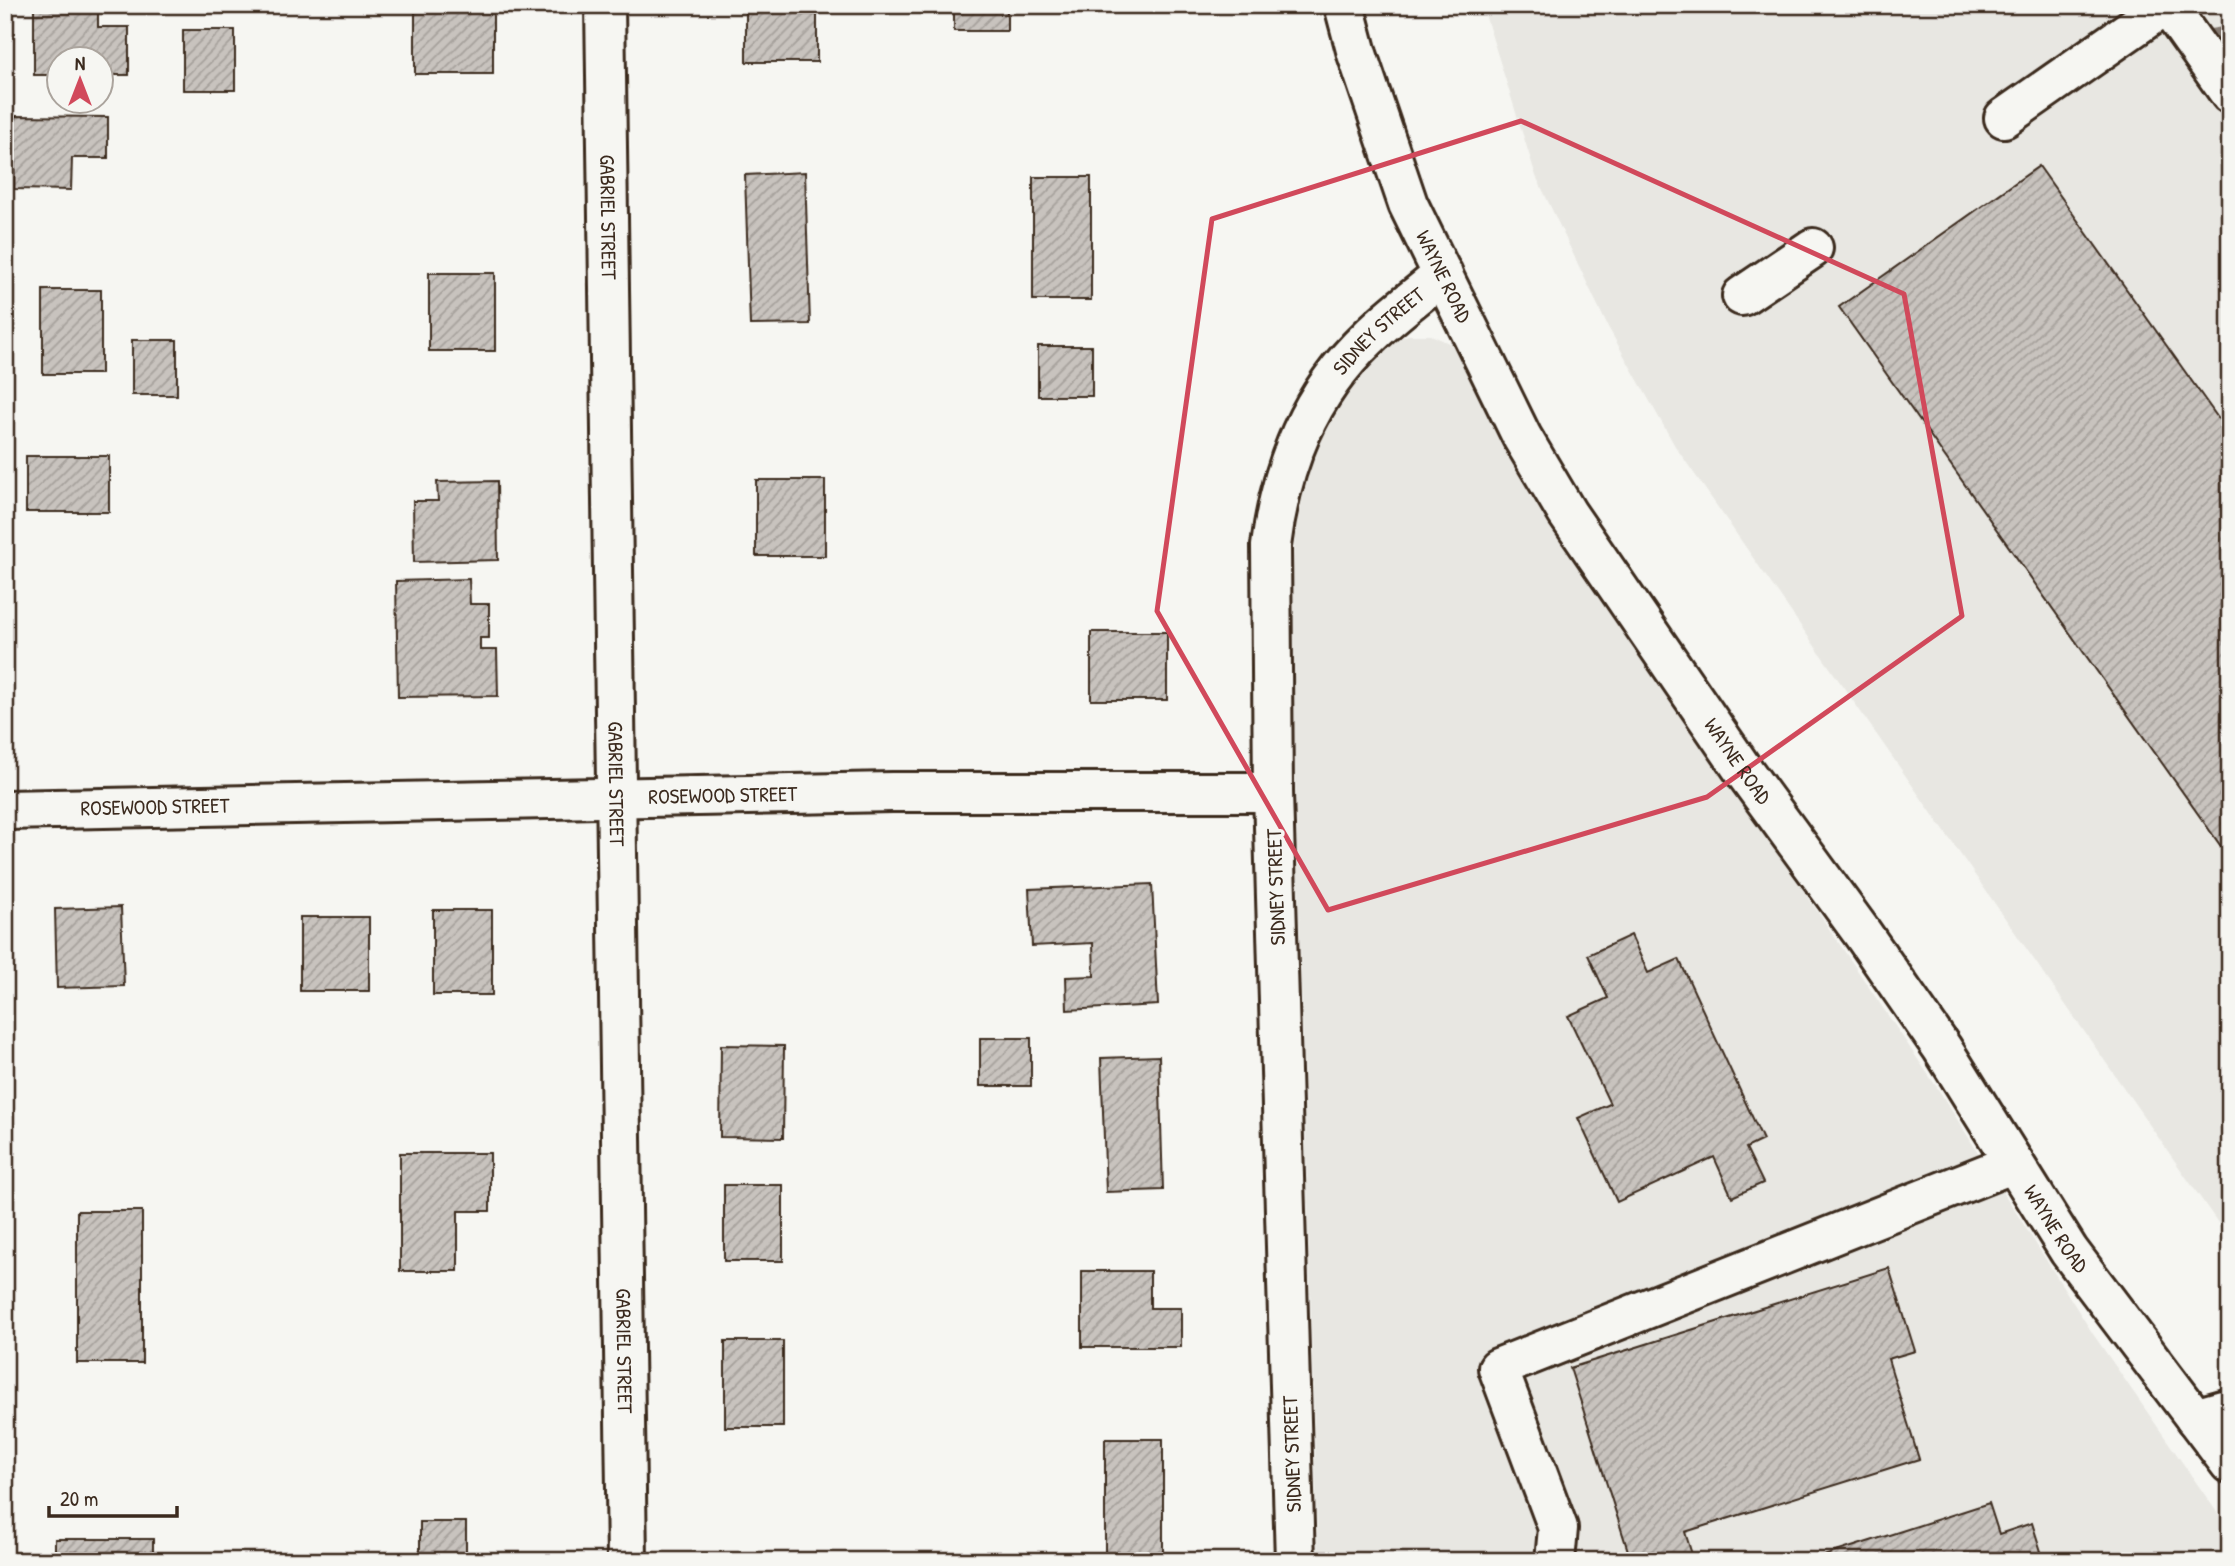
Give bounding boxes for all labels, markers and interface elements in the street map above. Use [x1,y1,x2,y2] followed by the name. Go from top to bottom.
[46,46,116,116] north arrow
[75,50,85,76] text: N
[593,154,624,281] street label: GABRIEL STREET
[1409,225,1479,327] street label: WAYNE ROAD
[1325,279,1431,381] street label: SIDNEY STREET
[1698,712,1778,810] street label: WAYNE ROAD
[601,721,632,848] street label: GABRIEL STREET
[648,779,799,811] street label: ROSEWOOD STREET
[80,790,231,822] street label: ROSEWOOD STREET
[1259,827,1292,946] street label: SIDNEY STREET
[2017,1179,2095,1279] street label: WAYNE ROAD
[609,1288,640,1415] street label: GABRIEL STREET
[1275,1394,1308,1513] street label: SIDNEY STREET
[49,1475,177,1519] scale bar
[60,1484,98,1513] text: 20 m

